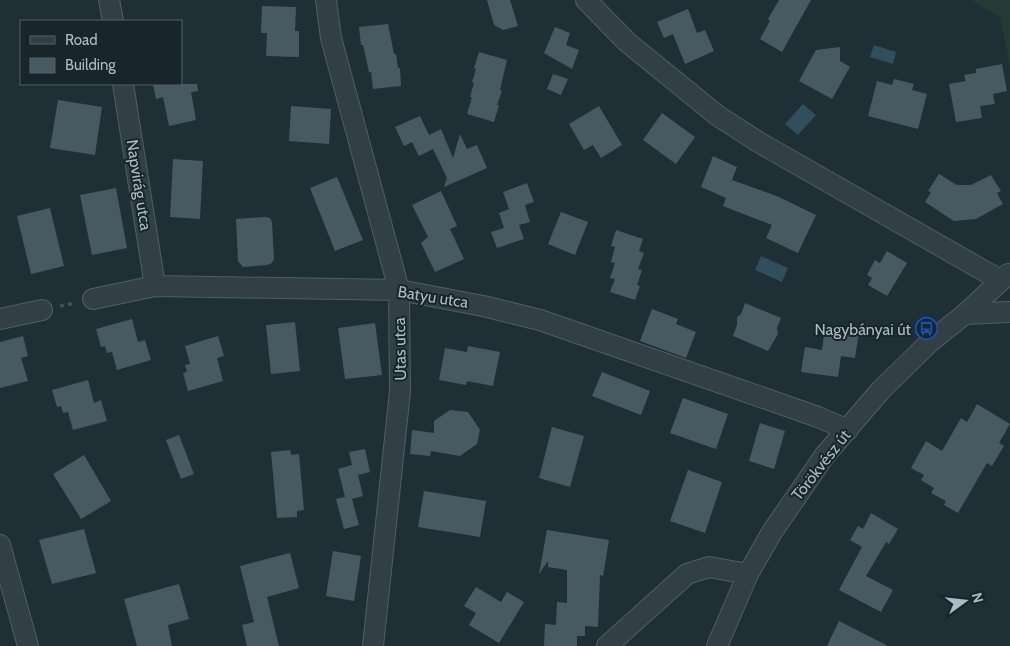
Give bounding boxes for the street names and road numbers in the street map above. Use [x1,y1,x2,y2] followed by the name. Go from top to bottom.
[122,138,156,232] street label: Napvirág utca
[396,282,470,312] street label: Batyu utca
[390,317,410,381] street label: Utas utca
[788,425,855,504] street label: Törökvész út

